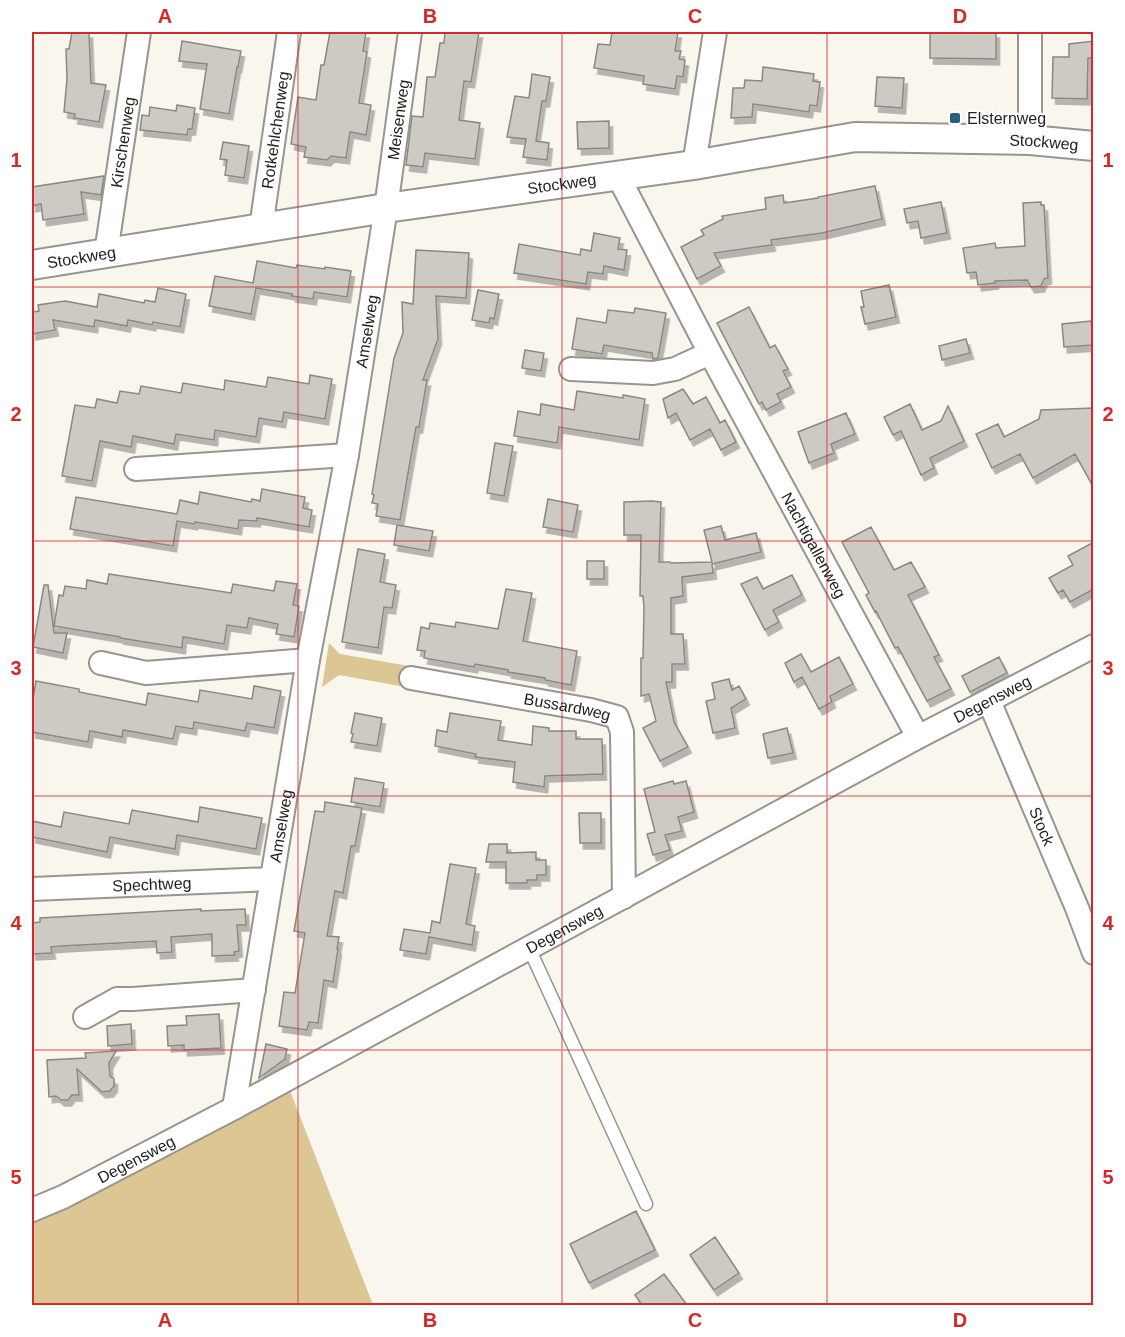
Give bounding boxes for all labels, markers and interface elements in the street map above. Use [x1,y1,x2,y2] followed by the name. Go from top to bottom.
[158,5,172,27] text: A
[423,5,437,27] text: B
[688,5,702,27] text: C
[953,5,967,27] text: D
[258,70,292,190] street label: Rotkehlchenweg
[384,78,412,161] street label: Meisenweg
[107,96,138,189] street label: Kirschenweg
[967,110,1046,127] place label: Elsternweg
[948,111,962,125] marker: Elsternweg
[1009,131,1079,153] street label: Stockweg
[10,149,22,171] text: 1
[1102,149,1114,171] text: 1
[526,170,597,197] street label: Stockweg
[46,243,117,271] street label: Stockweg
[352,293,381,369] street label: Amselweg
[10,403,22,425] text: 2
[1102,403,1114,425] text: 2
[779,489,850,601] street label: Nachtigallenweg
[10,657,22,679] text: 3
[1102,657,1114,679] text: 3
[951,672,1034,726] street label: Degensweg
[523,690,613,723] street label: Bussardweg
[266,788,295,864] street label: Amselweg
[1027,804,1058,849] street label: Stock
[112,874,192,894] street label: Spechtweg
[523,901,605,957] street label: Degensweg
[10,912,22,934] text: 4
[1102,912,1114,934] text: 4
[95,1132,178,1186] street label: Degensweg
[10,1166,22,1188] text: 5
[1102,1166,1114,1188] text: 5
[158,1309,172,1331] text: A
[423,1309,437,1331] text: B
[688,1309,702,1331] text: C
[953,1309,967,1331] text: D

